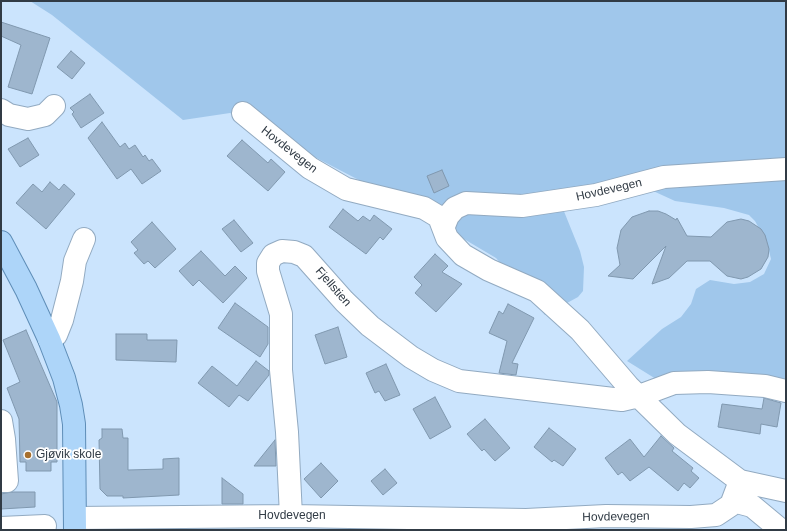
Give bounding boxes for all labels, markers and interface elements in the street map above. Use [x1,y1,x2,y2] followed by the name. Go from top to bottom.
[258,124,320,176] street label: Hovdevegen
[575,175,643,205] street label: Hovdevegen
[312,264,354,310] street label: Fjellstien
[36,448,101,462] place label: Gjøvik skole
[23,450,33,460] marker: Gjøvik skole
[258,509,326,523] street label: Hovdevegen
[582,509,650,525] street label: Hovdevegen

